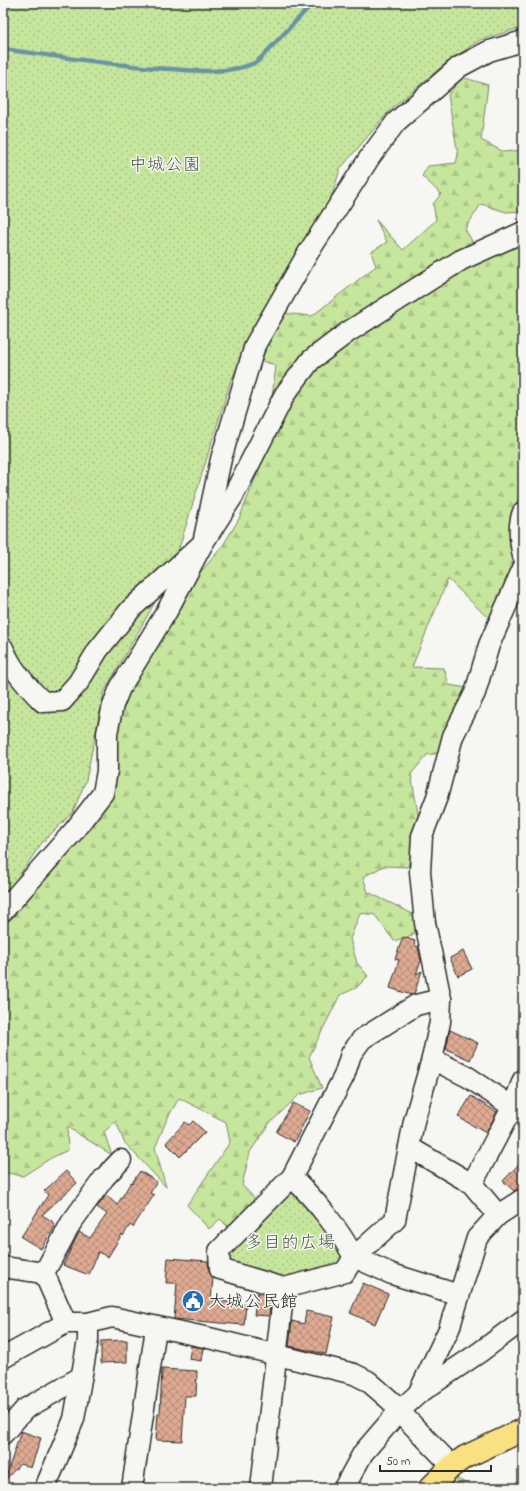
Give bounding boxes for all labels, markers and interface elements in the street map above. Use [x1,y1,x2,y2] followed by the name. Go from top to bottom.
[129,153,201,179] park label: 中城公園
[245,1231,335,1257] park label: 多目的広場
[180,1288,206,1314] public building icon: 大城公民館
[208,1290,298,1316] place label: 大城公民館
[380,1447,491,1473] scale bar
[386,1453,410,1471] text: 50 m

